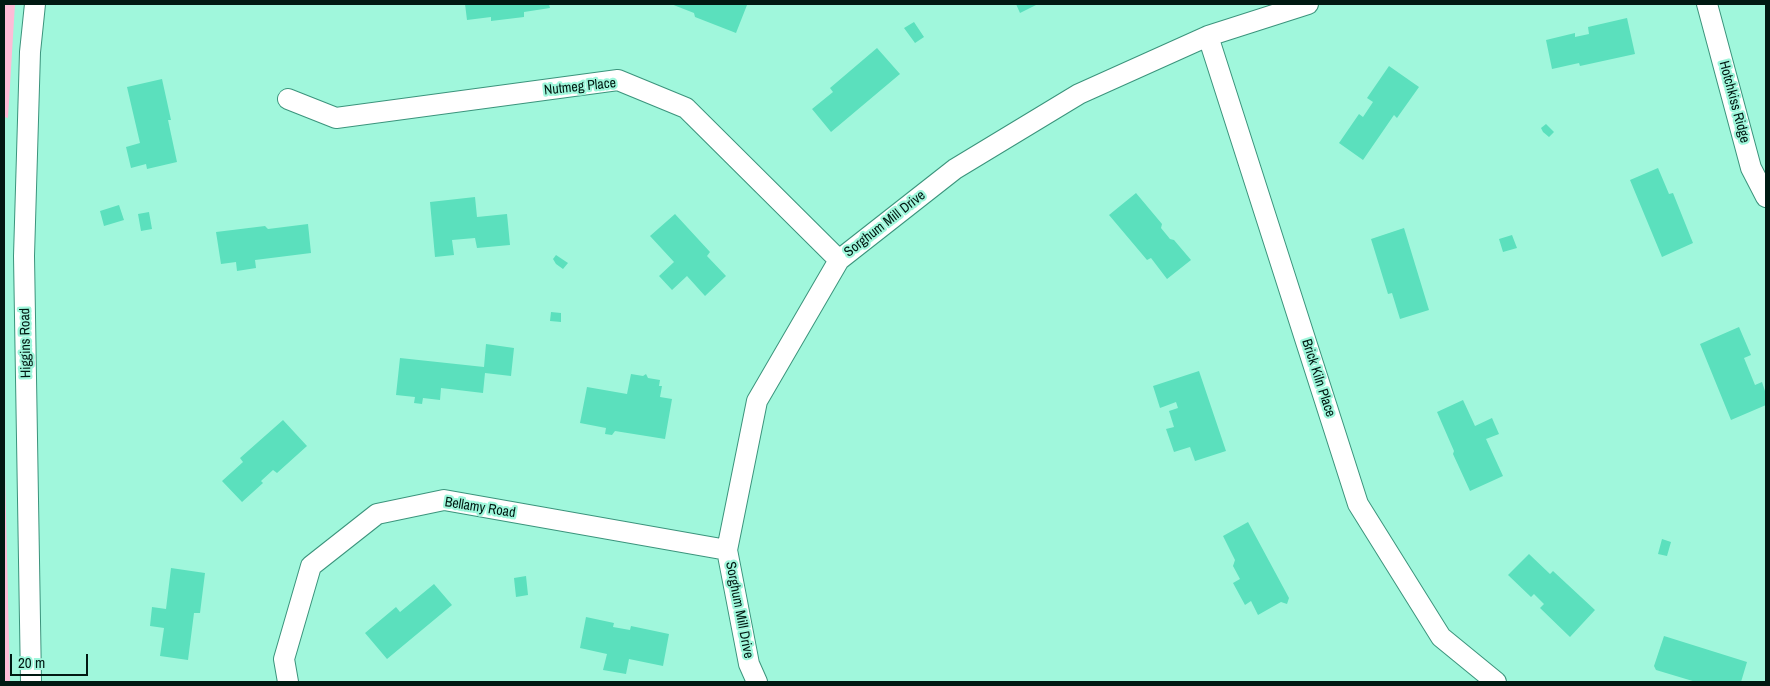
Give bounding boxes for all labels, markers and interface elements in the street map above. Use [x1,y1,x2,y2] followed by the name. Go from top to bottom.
[1715,59,1753,145] street label: Hotchkiss Ridge
[543,75,617,99] street label: Nutmeg Place
[841,187,929,261] street label: Sorghum Mill Drive
[17,308,35,378] street label: Higgins Road
[1297,337,1339,419] street label: Brick Kiln Place
[443,494,517,522] street label: Bellamy Road
[721,560,757,660] street label: Sorghum Mill Drive
[12,644,90,676] scale bar
[18,652,45,673] text: 20 m

